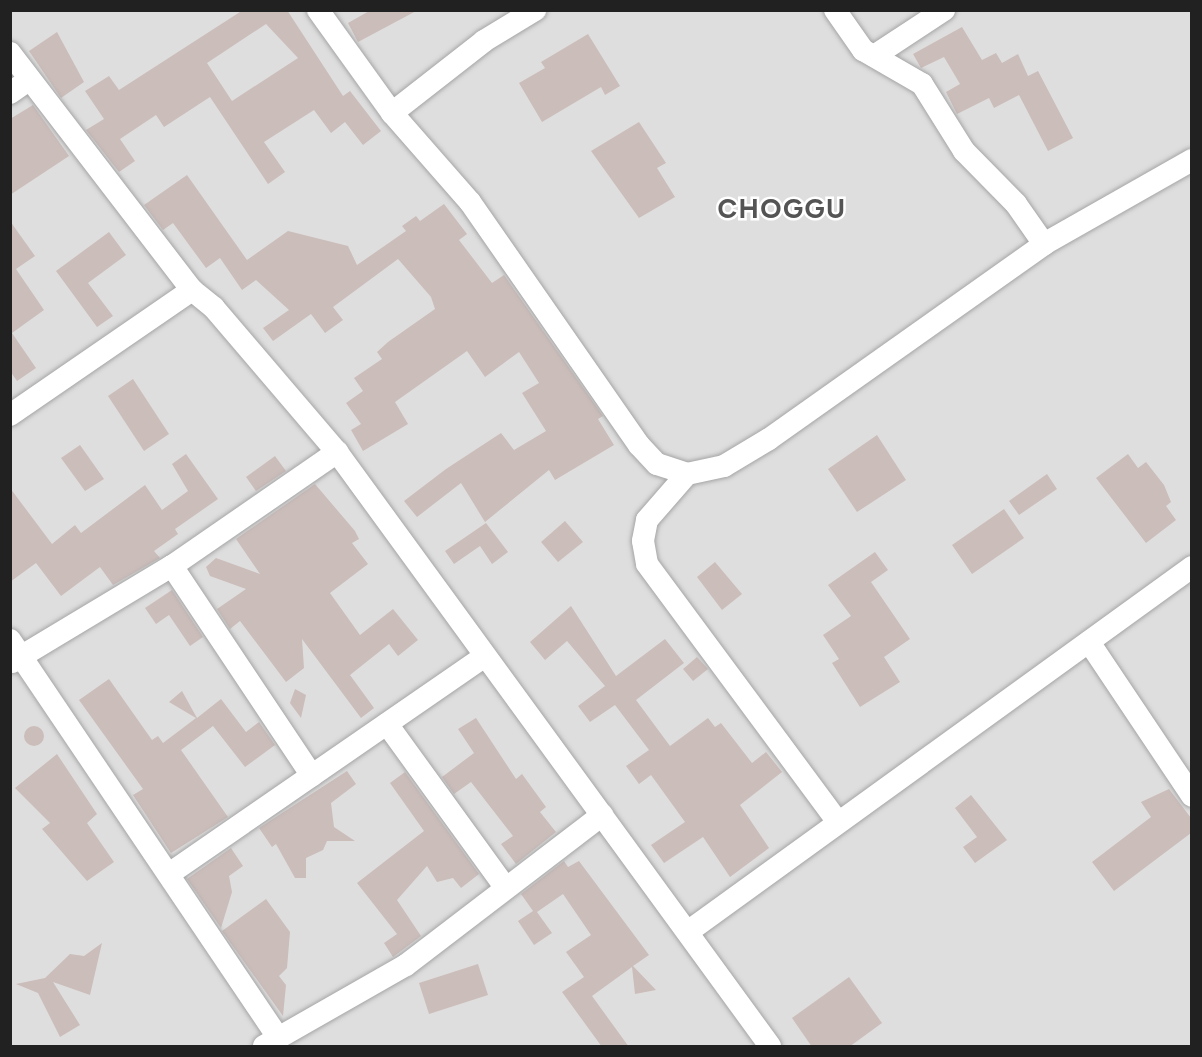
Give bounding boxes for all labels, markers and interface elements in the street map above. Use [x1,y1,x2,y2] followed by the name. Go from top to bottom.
[717,193,847,225] district label: CHOGGU

